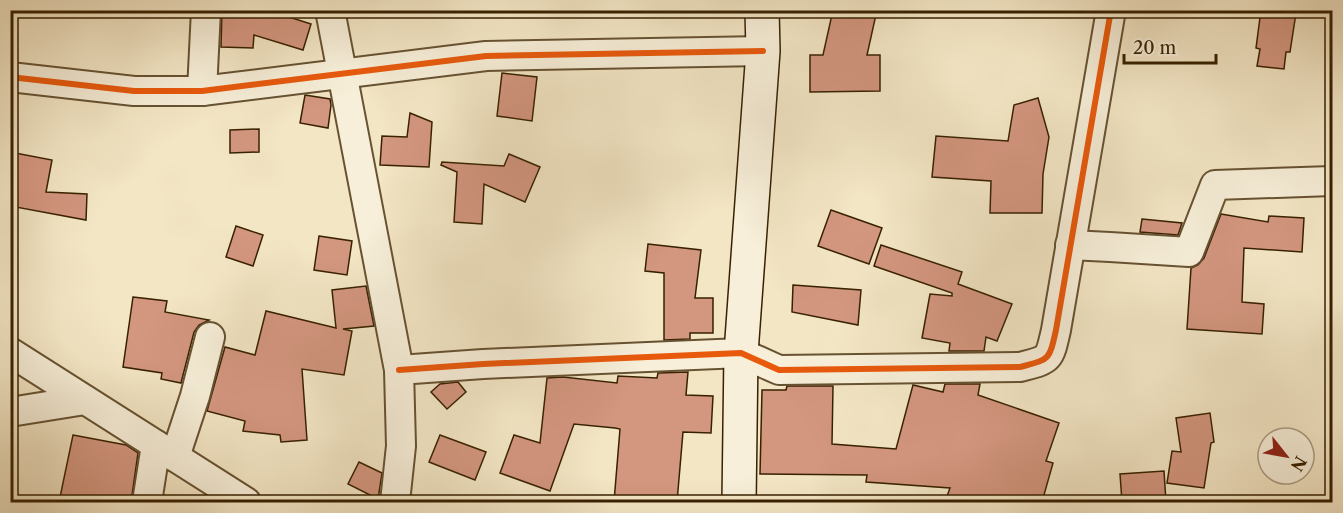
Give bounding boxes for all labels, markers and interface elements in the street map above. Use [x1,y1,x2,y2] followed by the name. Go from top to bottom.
[1124,27,1216,65] scale bar
[1133,37,1177,59] text: 20 m
[1256,426,1316,486] north arrow
[1287,453,1311,475] text: N

